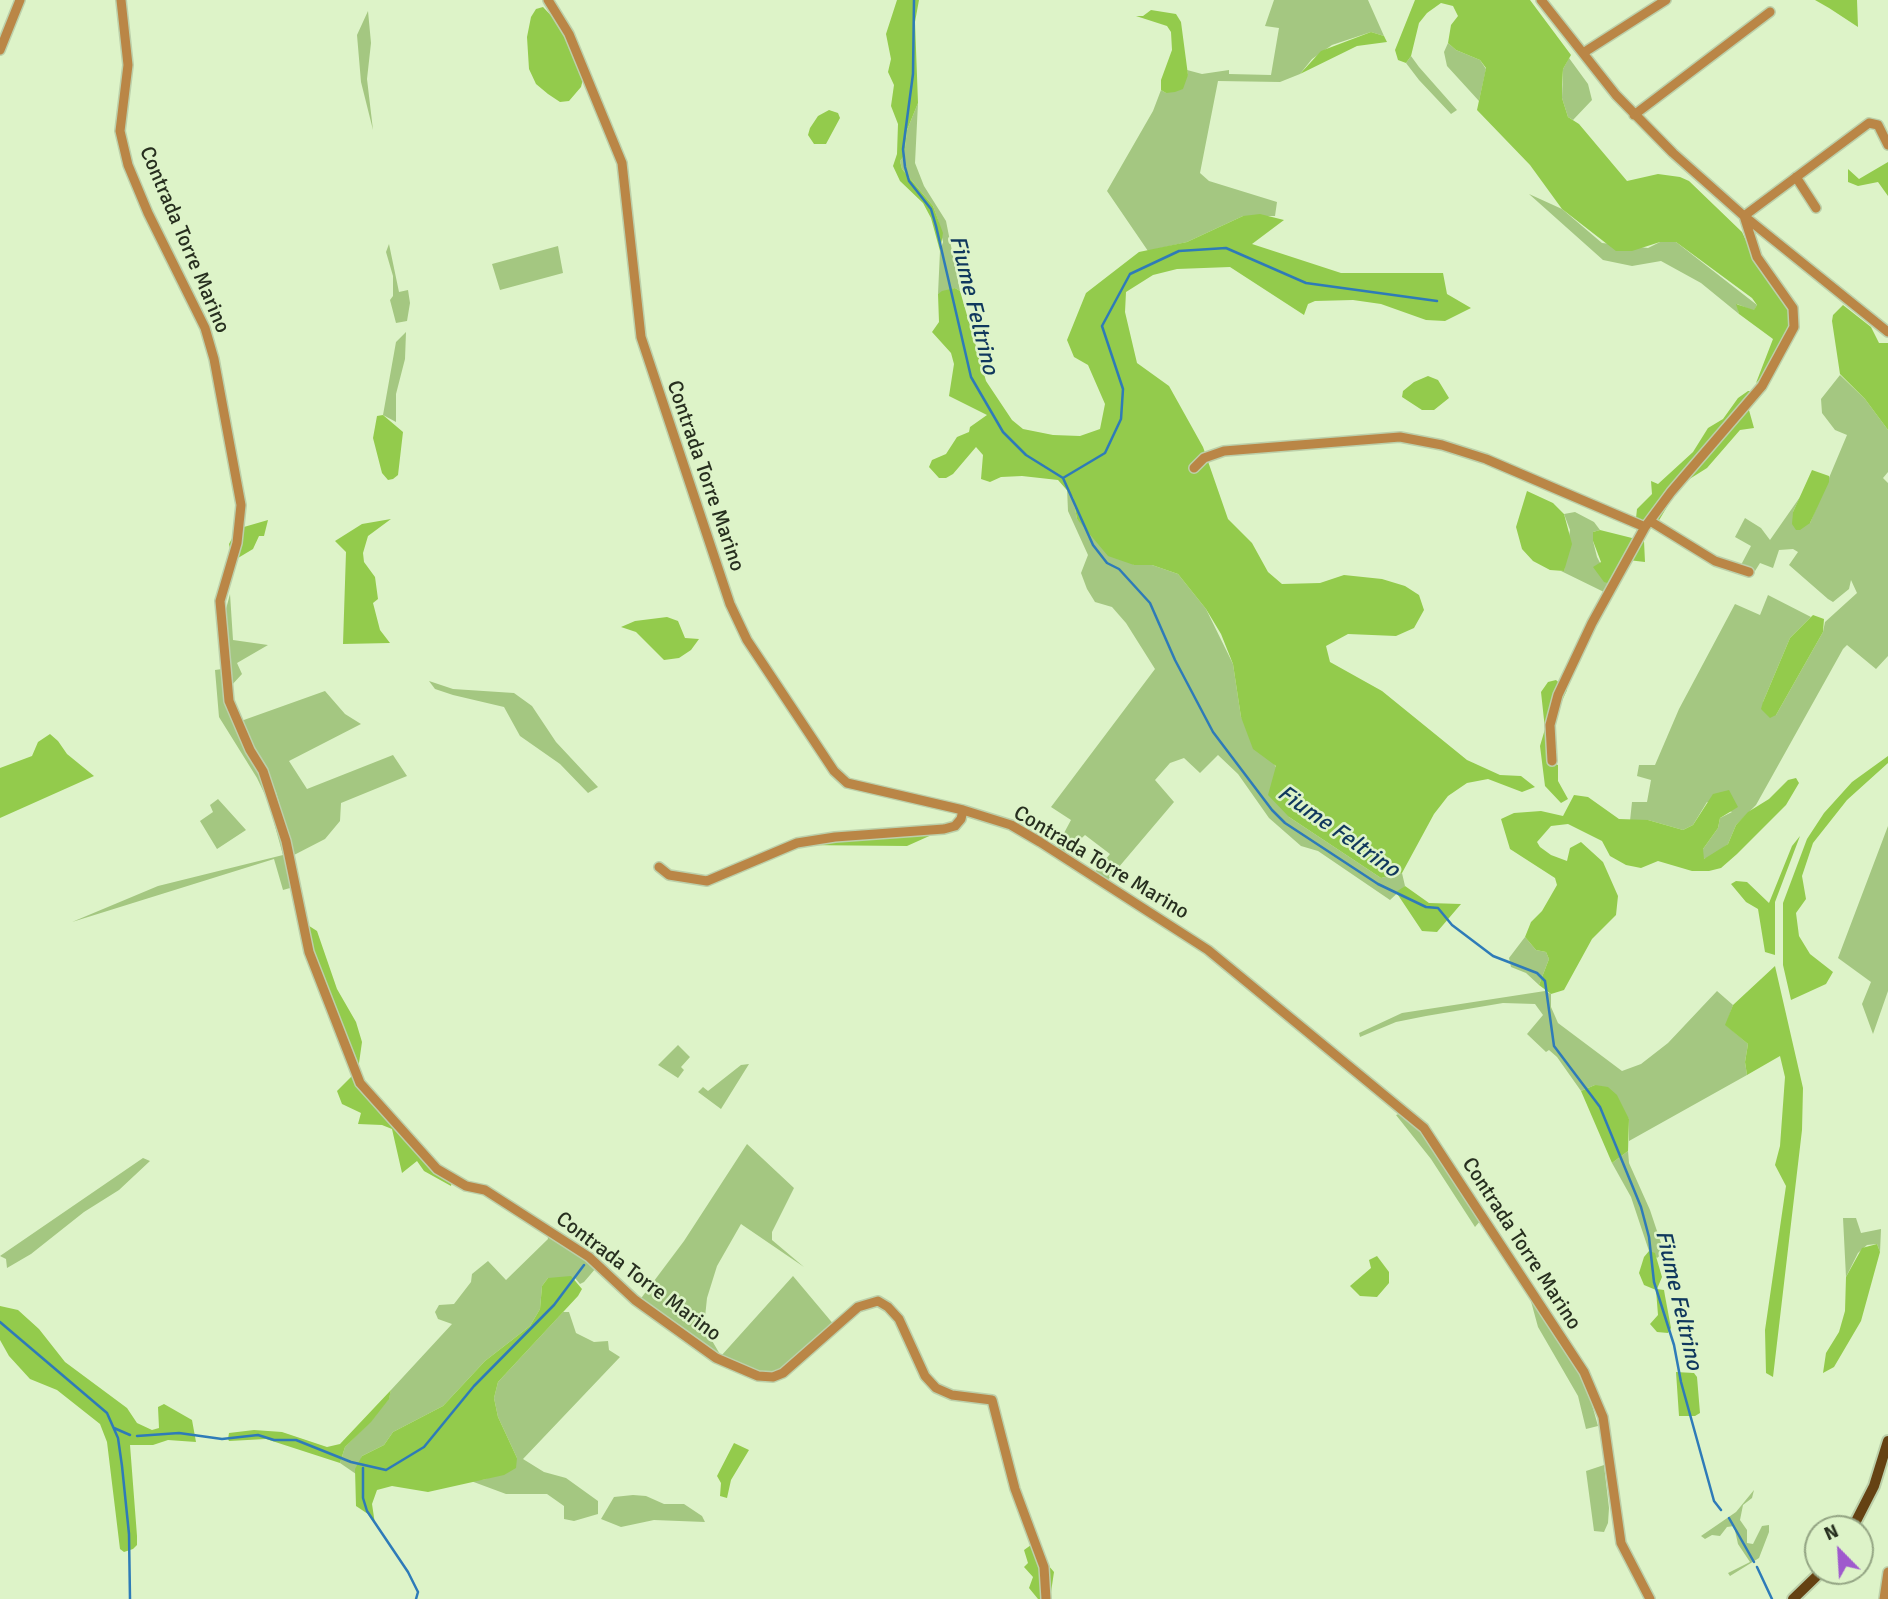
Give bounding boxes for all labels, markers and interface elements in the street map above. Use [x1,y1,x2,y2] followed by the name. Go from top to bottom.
[133,143,235,337] street label: Contrada Torre Marino
[942,232,1004,378] water label: Fiume Feltrino
[660,377,750,575] street label: Contrada Torre Marino
[1272,780,1404,884] water label: Fiume Feltrino
[1009,801,1193,925] street label: Contrada Torre Marino
[1456,1153,1586,1335] street label: Contrada Torre Marino
[550,1207,726,1347] street label: Contrada Torre Marino
[1649,1227,1707,1373] water label: Fiume Feltrino
[1804,1515,1874,1585] north arrow
[1820,1519,1842,1546] text: N

